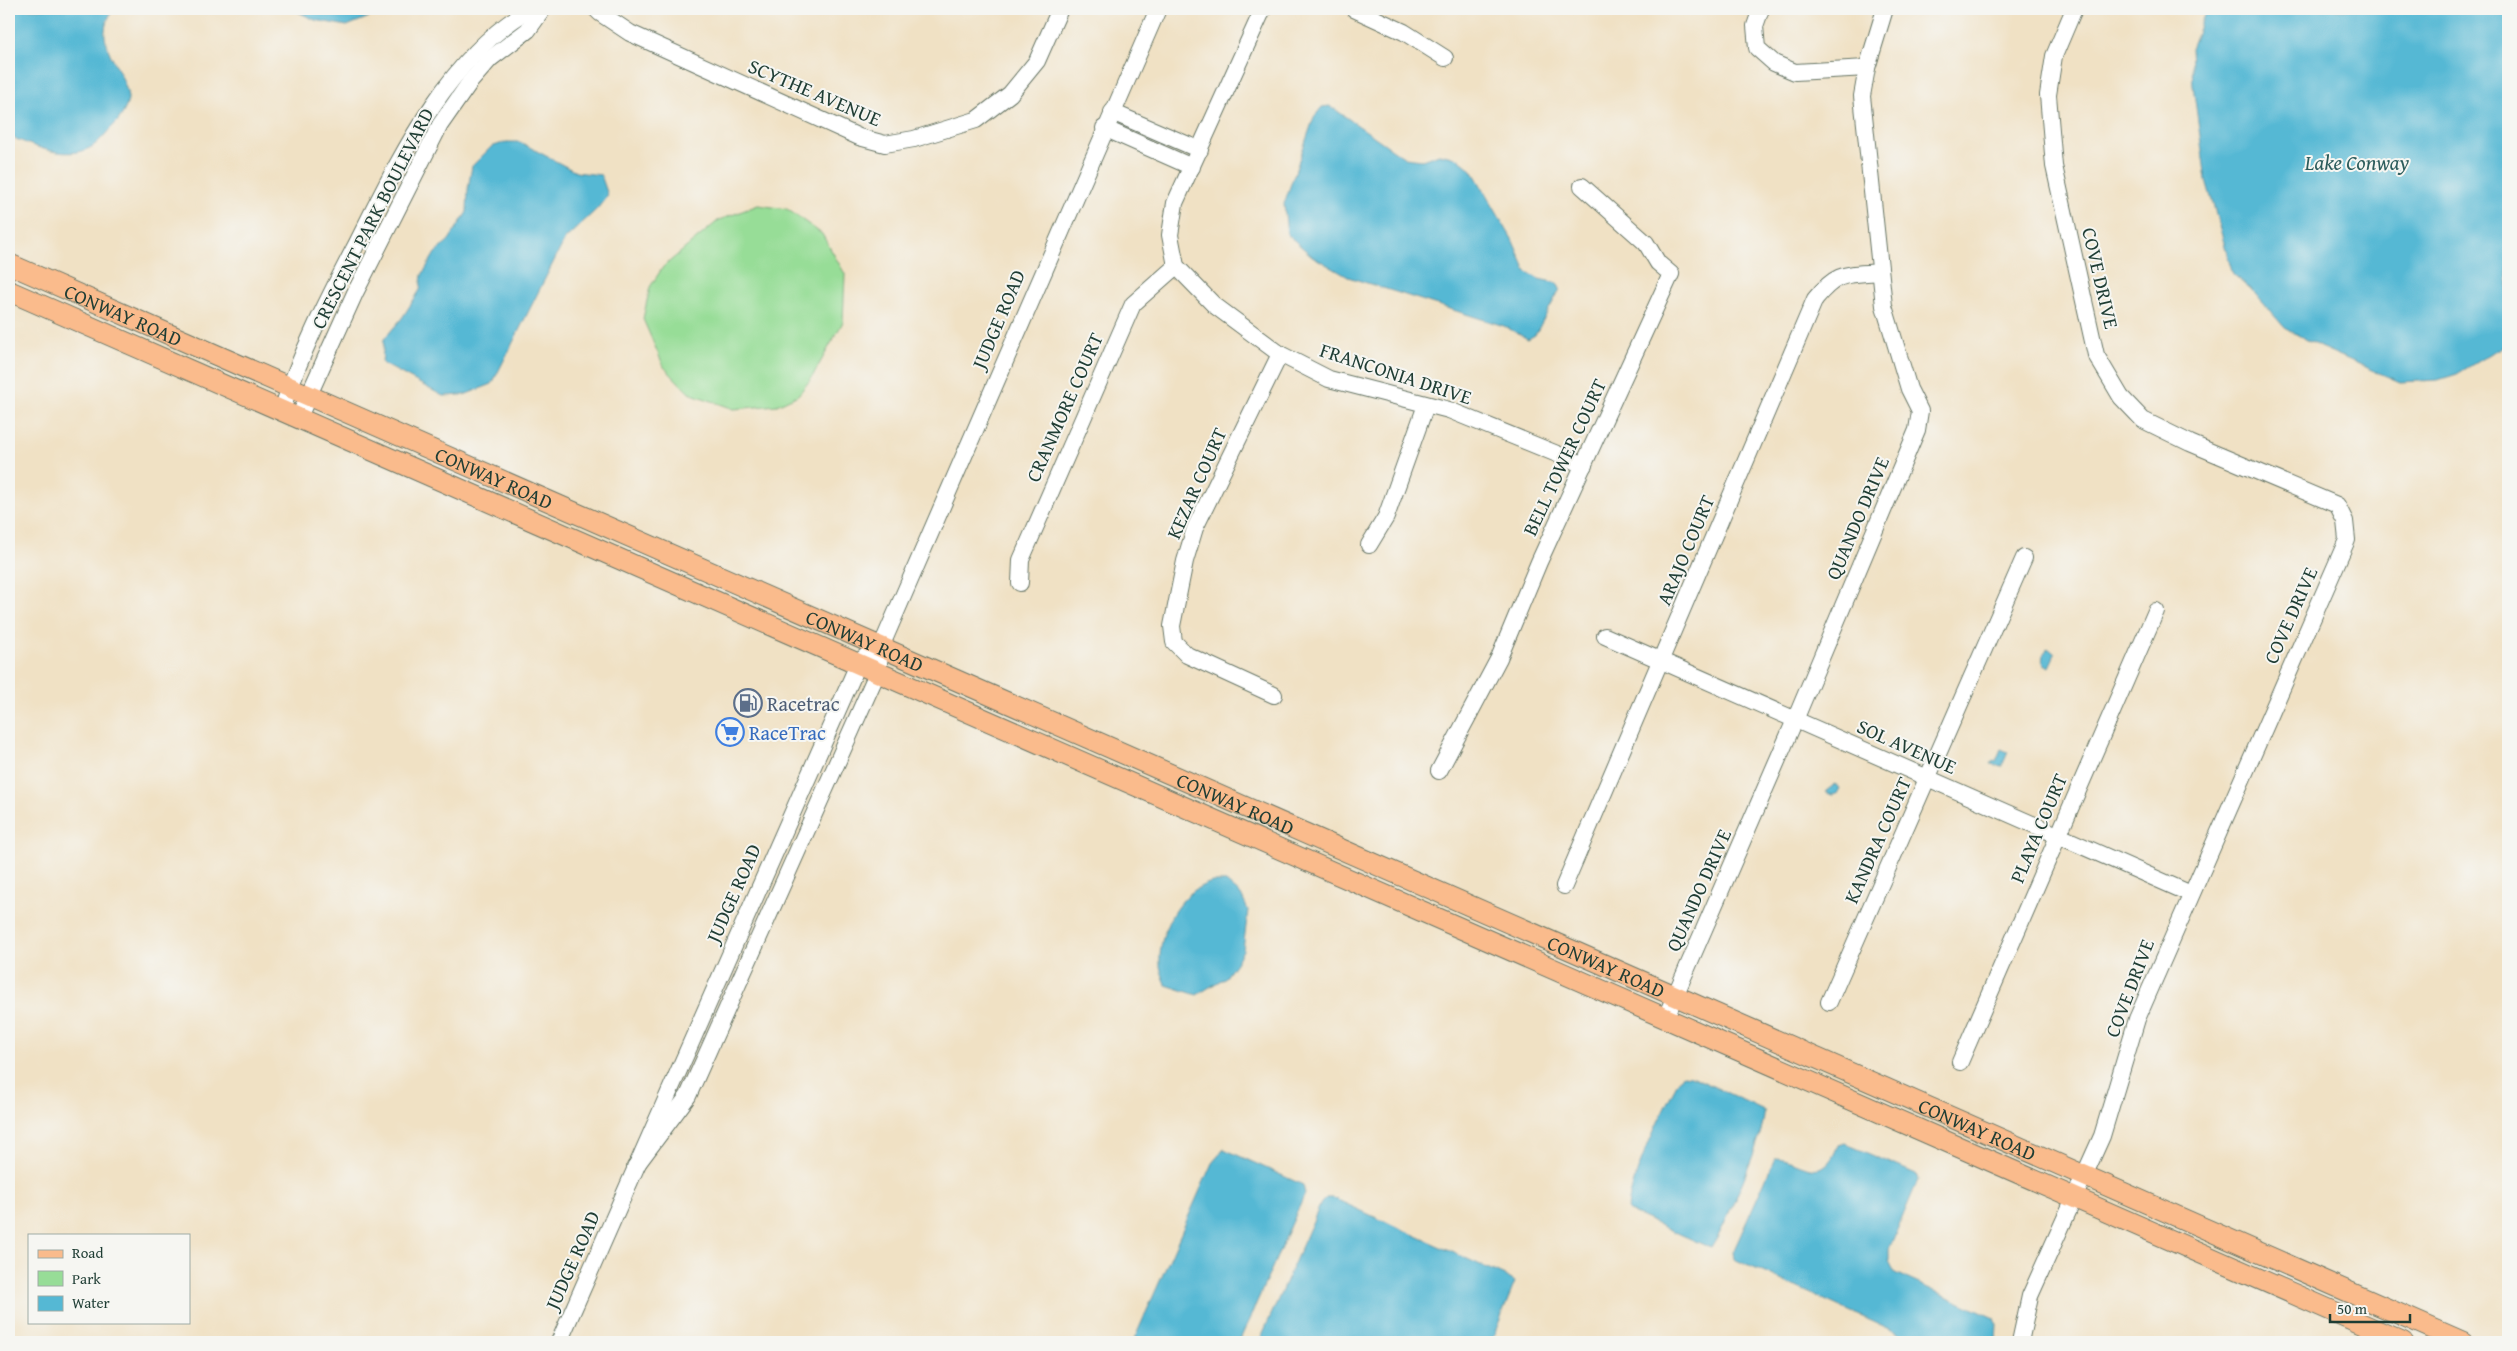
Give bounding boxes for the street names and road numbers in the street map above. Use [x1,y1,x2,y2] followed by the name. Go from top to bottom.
[744,51,886,133] street label: SCYTHE AVENUE
[304,102,440,334] street label: CRESCENT PARK BOULEVARD
[2075,225,2127,331] street label: COVE DRIVE
[963,265,1032,376] street label: JUDGE ROAD
[60,276,187,353] street label: CONWAY ROAD
[1018,328,1110,486] street label: CRANMORE COURT
[1316,335,1476,411] street label: FRANCONIA DRIVE
[1515,374,1613,540] street label: BELL TOWER COURT
[1159,423,1233,543] street label: KEZAR COURT
[431,439,558,516] street label: CONWAY ROAD
[1818,452,1896,584] street label: QUANDO DRIVE
[1649,490,1721,610] street label: ARAJO COURT
[2256,562,2324,668] street label: COVE DRIVE
[802,601,928,679] street label: CONWAY ROAD
[1853,711,1961,781] street label: SOL AVENUE
[1172,764,1299,841] street label: CONWAY ROAD
[2002,769,2074,887] street label: PLAYA COURT
[1836,772,1918,908] street label: KANDRA COURT
[1658,824,1738,956] street label: QUANDO DRIVE
[697,839,768,950] street label: JUDGE ROAD
[1543,927,1670,1004] street label: CONWAY ROAD
[2097,935,2161,1041] street label: COVE DRIVE
[1914,1090,2041,1167] street label: CONWAY ROAD
[536,1206,607,1317] street label: JUDGE ROAD

